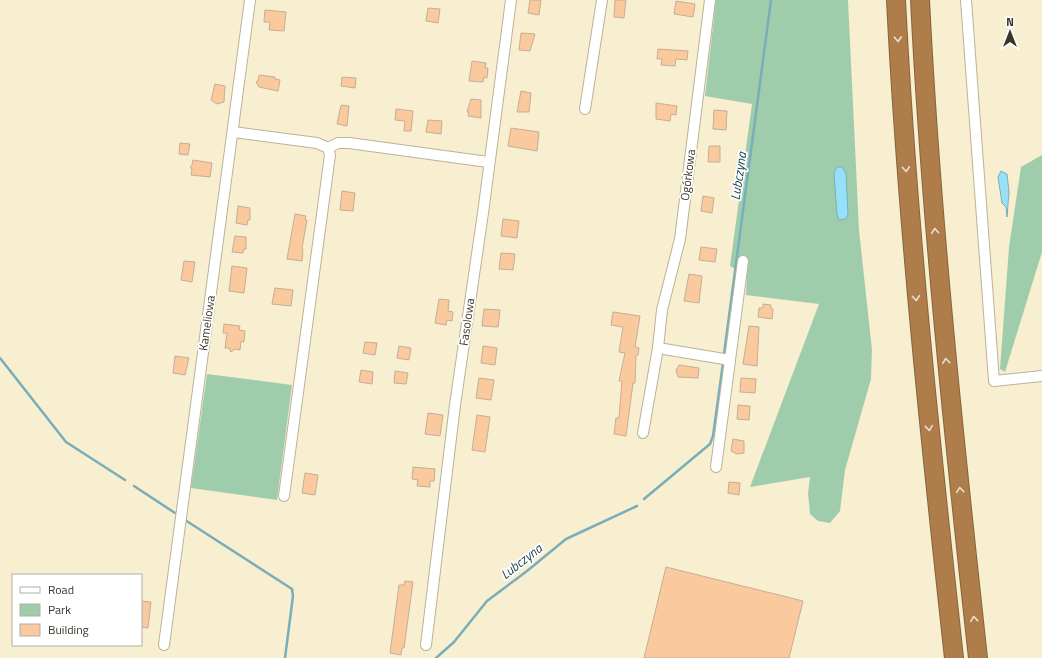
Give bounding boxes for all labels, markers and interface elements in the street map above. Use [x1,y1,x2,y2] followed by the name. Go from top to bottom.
[990,12,1030,52] north arrow
[1006,14,1014,30] text: N
[894,36,902,42] one-way arrow
[675,148,700,202] street label: Ogórkowa
[725,149,751,201] water label: Lubczyna
[901,166,910,172] one-way arrow
[931,228,940,234] one-way arrow
[193,294,220,352] street label: Kameliowa
[912,295,921,301] one-way arrow
[454,297,479,347] street label: Fasolowa
[942,358,951,364] one-way arrow
[924,425,933,431] one-way arrow
[956,487,965,493] one-way arrow
[496,537,547,584] water label: Lubczyna
[12,574,142,646] legend
[48,580,74,599] text: Road
[48,600,71,619] text: Park
[969,616,978,622] one-way arrow
[48,620,89,639] text: Building

